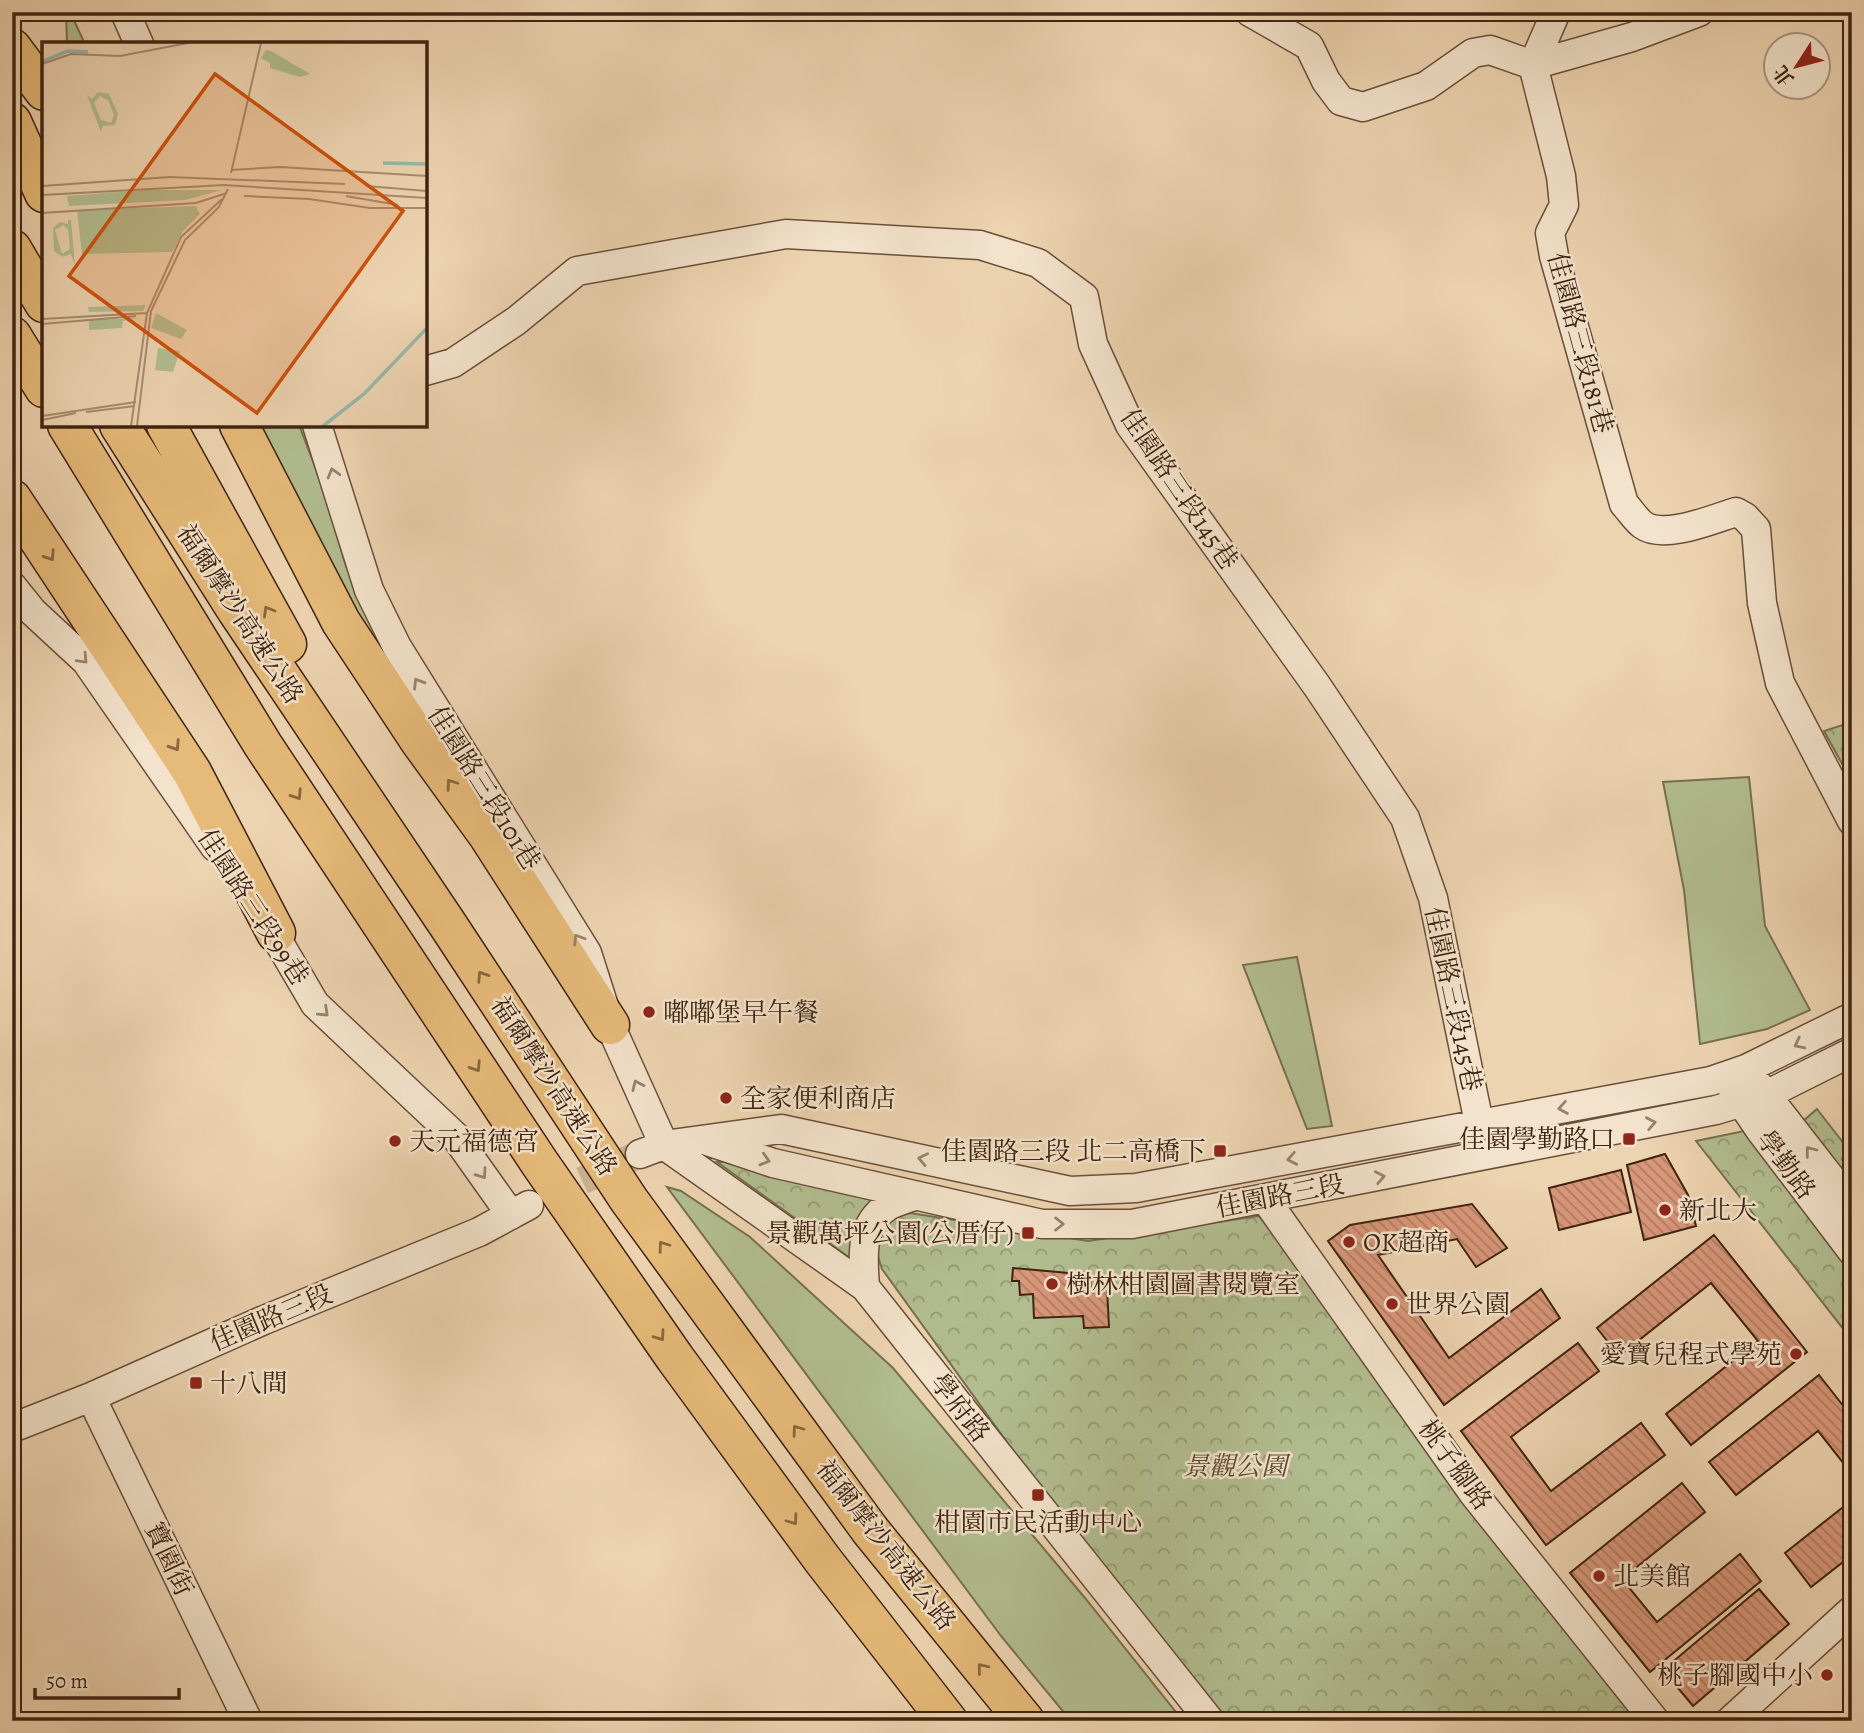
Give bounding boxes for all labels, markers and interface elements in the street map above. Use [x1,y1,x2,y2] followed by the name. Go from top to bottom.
[1762,32,1832,102] north arrow
[42,42,427,427] inset map
[1768,60,1800,91] text: 北
[1539,248,1621,438] street label: 佳園路三段181巷
[1112,401,1246,577] street label: 佳園路三段145巷
[327,468,342,480] one-way arrow
[169,517,311,711] street label: 福爾摩沙高速公路
[42,548,54,561] one-way arrow
[263,605,276,618] one-way arrow
[74,651,87,664] one-way arrow
[414,678,427,691] one-way arrow
[419,699,549,877] street label: 佳園路三段101巷
[167,738,179,751] one-way arrow
[447,779,459,792] one-way arrow
[288,788,301,801] one-way arrow
[189,822,317,992] street label: 佳園路三段99巷
[1416,903,1490,1095] street label: 佳園路三段145巷
[573,933,586,946] one-way arrow
[478,971,491,984] one-way arrow
[483,989,625,1183] street label: 福爾摩沙高速公路
[663,995,819,1030] place label: 嘟嘟堡早午餐
[316,1003,329,1016] one-way arrow
[641,1004,657,1020] marker: 嘟嘟堡早午餐
[1794,1035,1806,1049] one-way arrow
[468,1059,480,1072] one-way arrow
[631,1080,645,1092] one-way arrow
[740,1081,896,1116] place label: 全家便利商店
[718,1090,734,1106] marker: 全家便利商店
[1557,1100,1569,1115] one-way arrow
[1645,1116,1657,1131] one-way arrow
[1459,1122,1615,1157] place label: 佳園學勤路口
[1749,1123,1823,1207] street label: 學勤路
[409,1124,539,1159] place label: 天元福德宮
[1621,1131,1637,1147] marker: 佳園學勤路口
[387,1133,403,1149] marker: 天元福德宮
[941,1134,1206,1169] place label: 佳園路三段 北二高橋下
[1212,1143,1228,1159] marker: 佳園路三段 北二高橋下
[1805,1146,1818,1159] one-way arrow
[1286,1150,1298,1165] one-way arrow
[759,1152,771,1167] one-way arrow
[917,1153,929,1168] one-way arrow
[474,1166,486,1179] one-way arrow
[1213,1166,1347,1226] street label: 佳園路三段
[1374,1170,1386,1185] one-way arrow
[1679,1193,1757,1228] place label: 新北大
[1657,1202,1673,1218] marker: 新北大
[766,1216,1014,1251] place label: 景觀萬坪公園(公厝仔)
[1054,1216,1064,1232] one-way arrow
[1020,1225,1036,1241] marker: 景觀萬坪公園(公厝仔)
[1363,1225,1449,1260] place label: OK超商
[1341,1234,1357,1250] marker: OK超商
[659,1242,672,1254] one-way arrow
[1066,1267,1300,1302] place label: 樹林柑園圖書閱覽室
[204,1276,338,1360] street label: 佳園路三段
[1044,1276,1060,1292] marker: 樹林柑園圖書閱覽室
[1406,1287,1510,1322] place label: 世界公園
[1384,1296,1400,1312] marker: 世界公園
[652,1328,664,1341] one-way arrow
[1600,1337,1782,1372] place label: 愛寶兒程式學苑
[1788,1346,1804,1362] marker: 愛寶兒程式學苑
[210,1366,288,1401] place label: 十八間
[922,1366,998,1450] street label: 學府路
[188,1375,204,1391] marker: 十八間
[1410,1413,1500,1517] street label: 桃子腳路
[793,1425,806,1438] one-way arrow
[1183,1449,1291,1484] park label: 景觀公園
[808,1452,964,1638] street label: 福爾摩沙高速公路
[1030,1487,1046,1503] marker: 柑園市民活動中心
[934,1505,1142,1540] place label: 柑園市民活動中心
[785,1512,798,1525] one-way arrow
[137,1516,201,1602] street label: 寶園街
[1613,1559,1691,1594] place label: 北美館
[1591,1568,1607,1584] marker: 北美館
[35,1656,178,1700] scale bar
[1657,1658,1813,1693] place label: 桃子腳國中小
[978,1663,990,1676] one-way arrow
[46,1667,88,1695] text: 50 m
[1819,1667,1835,1683] marker: 桃子腳國中小

